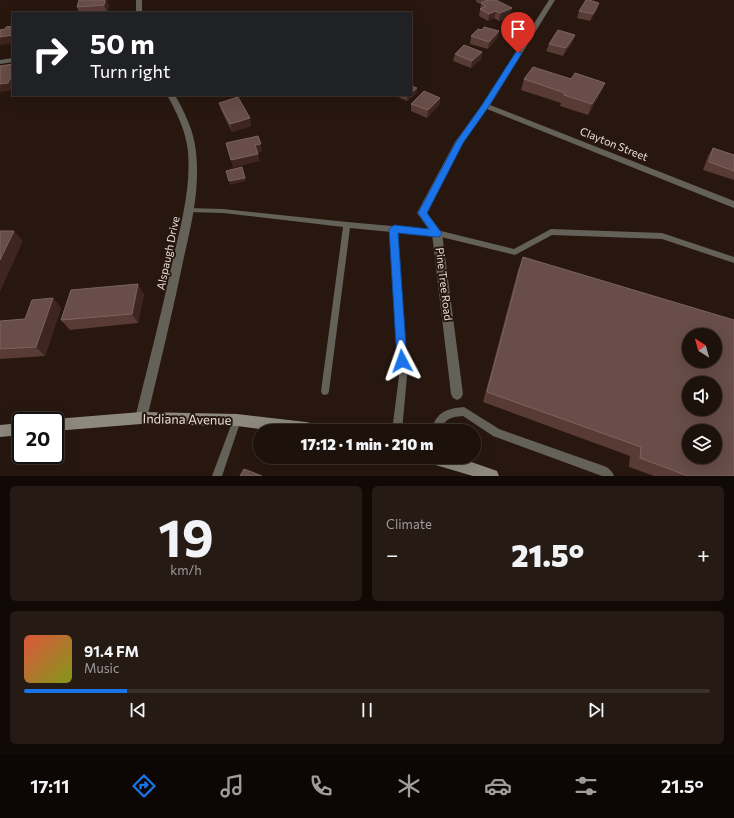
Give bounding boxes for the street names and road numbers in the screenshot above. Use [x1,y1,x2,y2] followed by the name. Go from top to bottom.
[578,124,651,163] street label: Clayton Street
[153,215,182,291] street label: Alspaugh Drive
[434,247,455,321] street label: Pine Tree Road
[142,410,232,428] street label: Indiana Avenue

